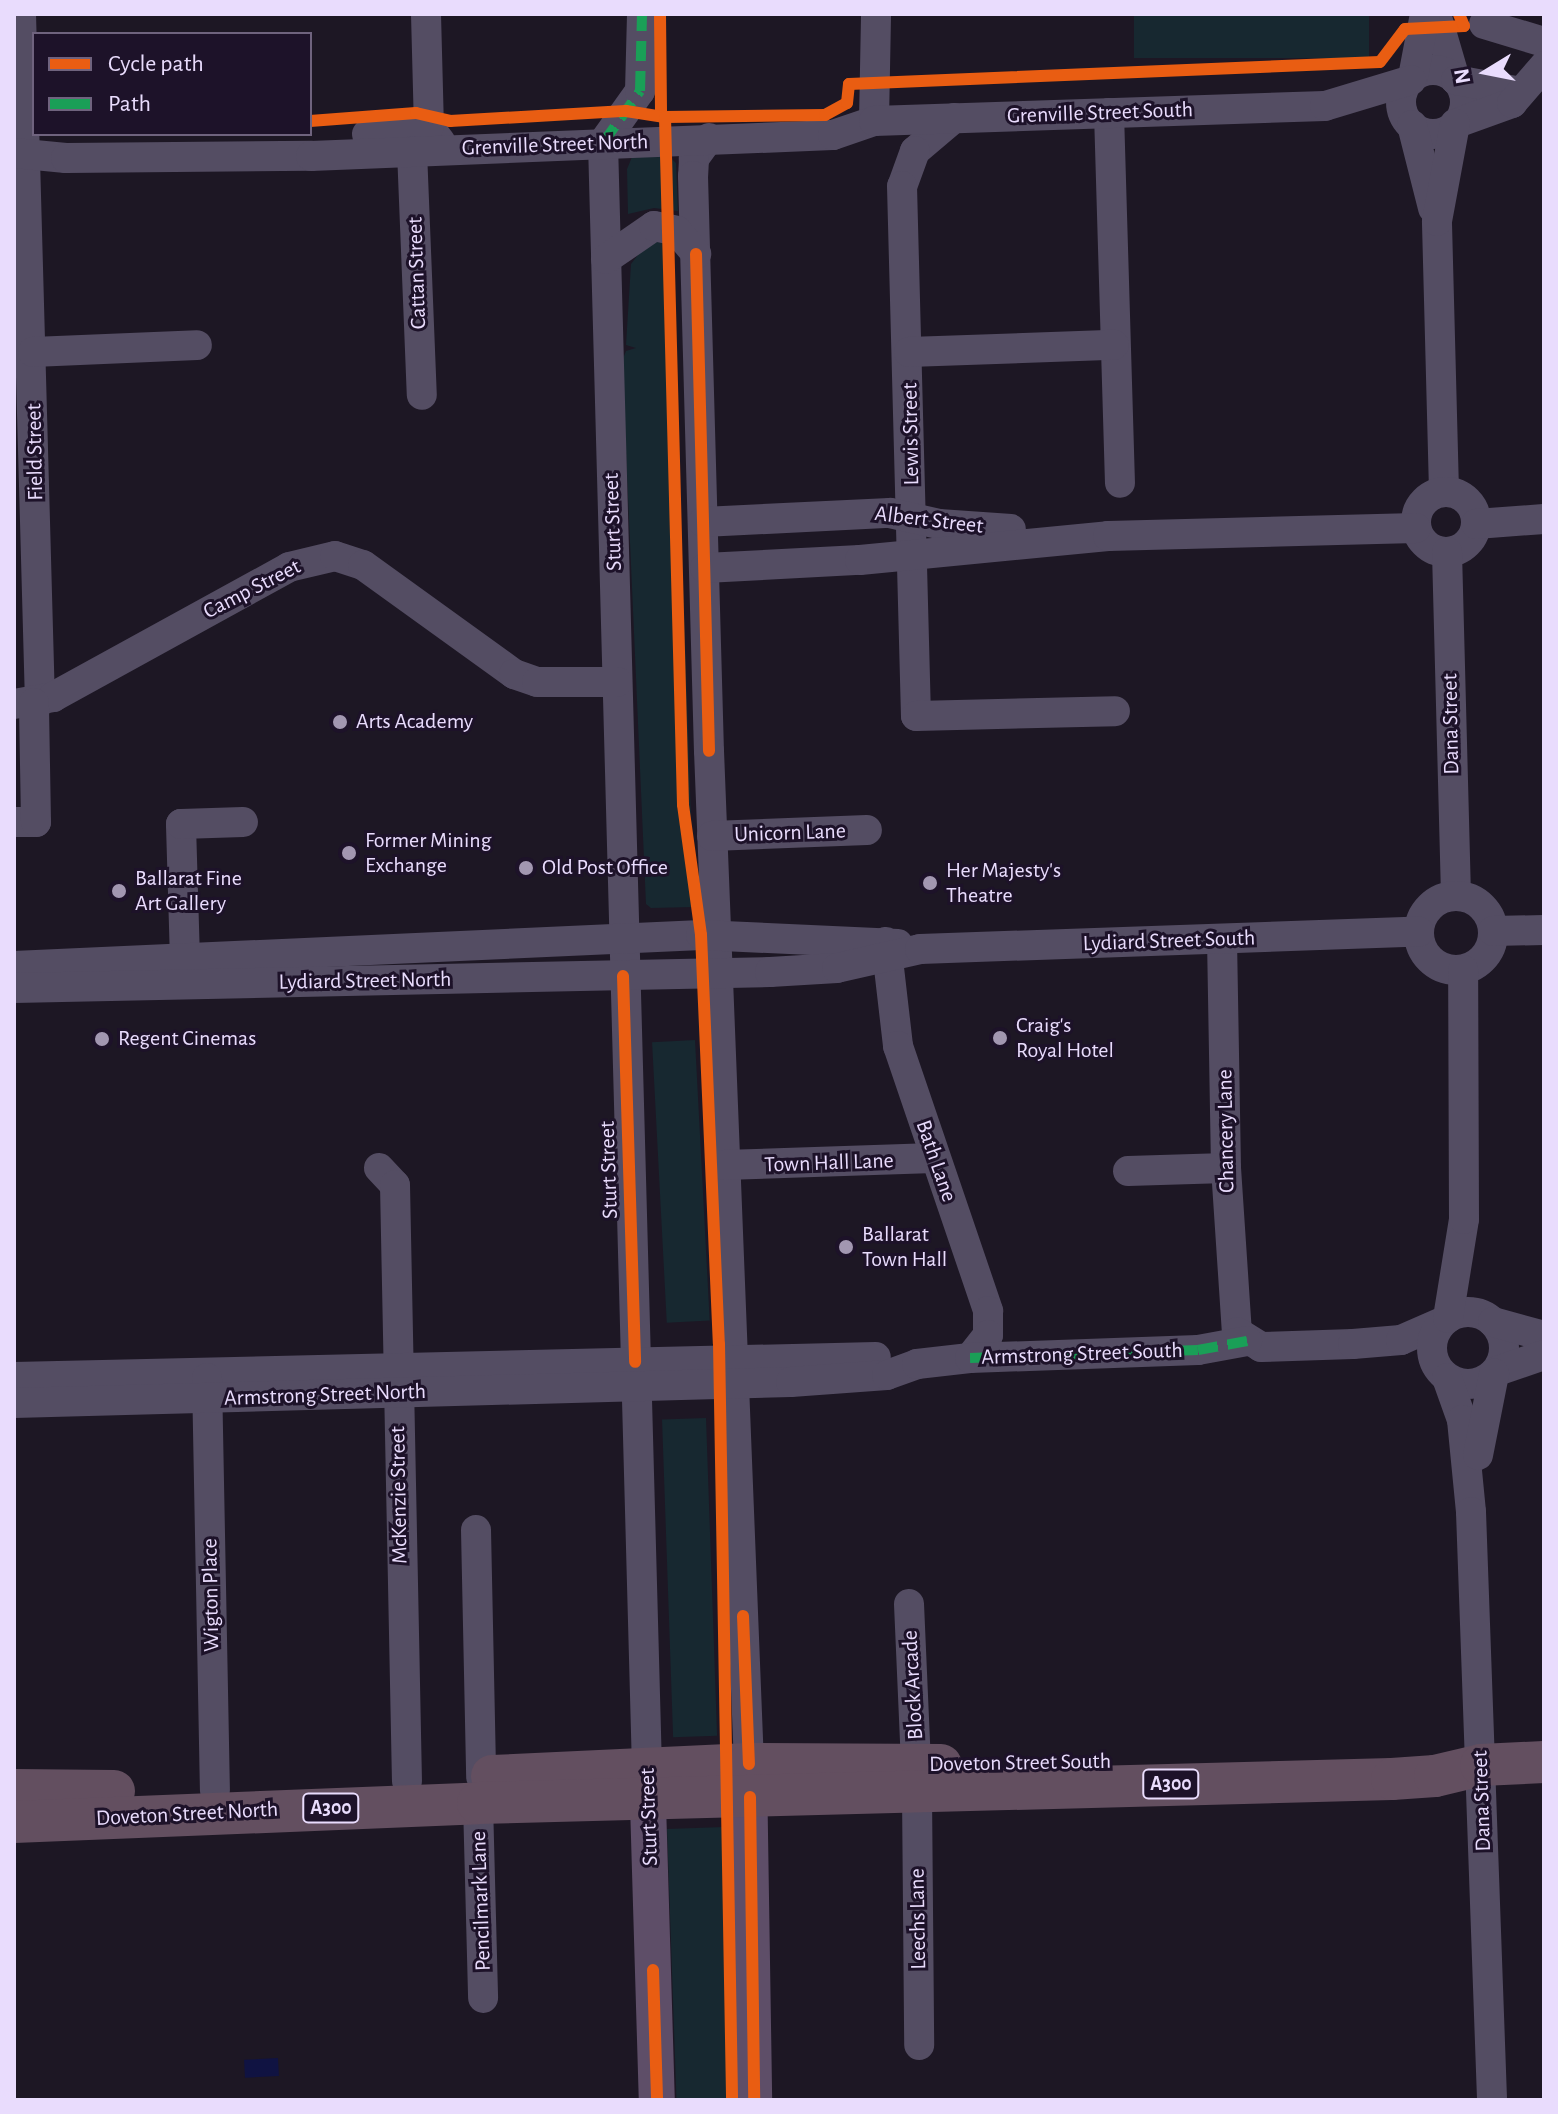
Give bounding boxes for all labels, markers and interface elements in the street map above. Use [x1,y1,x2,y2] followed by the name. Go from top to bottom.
[32,32,312,136] legend
[1446,32,1526,112] north arrow
[108,52,204,76] text: Cycle path
[1450,67,1475,86] text: N
[108,92,151,116] text: Path
[1007,97,1193,129] street label: Grenville Street South
[461,129,649,161] street label: Grenville Street North
[402,216,432,330] street label: Cattan Street
[897,382,925,486] street label: Lewis Street
[21,403,49,501] street label: Field Street
[598,473,628,571] street label: Sturt Street
[873,500,985,540] street label: Albert Street
[199,553,305,625] street label: Camp Street
[1437,673,1465,775] street label: Dana Street
[356,709,473,735] place label: Arts Academy
[331,713,349,731] marker: Arts Academy
[734,818,846,848] street label: Unicorn Lane
[365,827,491,878] place label: Former Mining Exchange
[340,844,358,862] marker: Former Mining Exchange
[542,855,668,881] place label: Old Post Office
[946,857,1061,908] place label: Her Majesty's Theatre
[517,859,535,877] marker: Old Post Office
[135,865,242,916] place label: Ballarat Fine Art Gallery
[921,874,939,892] marker: Her Majesty's Theatre
[110,882,128,900] marker: Ballarat Fine Art Gallery
[1082,925,1256,957] street label: Lydiard Street South
[278,966,452,996] street label: Lydiard Street North
[1016,1012,1114,1064] place label: Craig's Royal Hotel
[118,1026,256,1052] place label: Regent Cinemas
[991,1029,1009,1047] marker: Craig's Royal Hotel
[93,1030,111,1048] marker: Regent Cinemas
[1212,1069,1240,1193] street label: Chancery Lane
[910,1117,962,1205] street label: Bath Lane
[594,1121,624,1219] street label: Sturt Street
[764,1148,894,1178] street label: Town Hall Lane
[862,1221,947,1272] place label: Ballarat Town Hall
[837,1238,855,1256] marker: Ballarat Town Hall
[981,1337,1183,1371] street label: Armstrong Street South
[224,1378,426,1412] street label: Armstrong Street North
[385,1426,413,1564] street label: McKenzie Street
[197,1538,225,1652] street label: Wigton Place
[897,1630,929,1740] street label: Block Arcade
[929,1748,1111,1778] street label: Doveton Street South
[1467,1750,1497,1852] street label: Dana Street
[634,1768,664,1866] street label: Sturt Street
[1141,1768,1201,1800] road number: A300
[301,1792,361,1824] road number: A300
[95,1796,279,1832] street label: Doveton Street North
[465,1831,497,1971] street label: Pencilmark Lane
[904,1868,932,1970] street label: Leechs Lane

